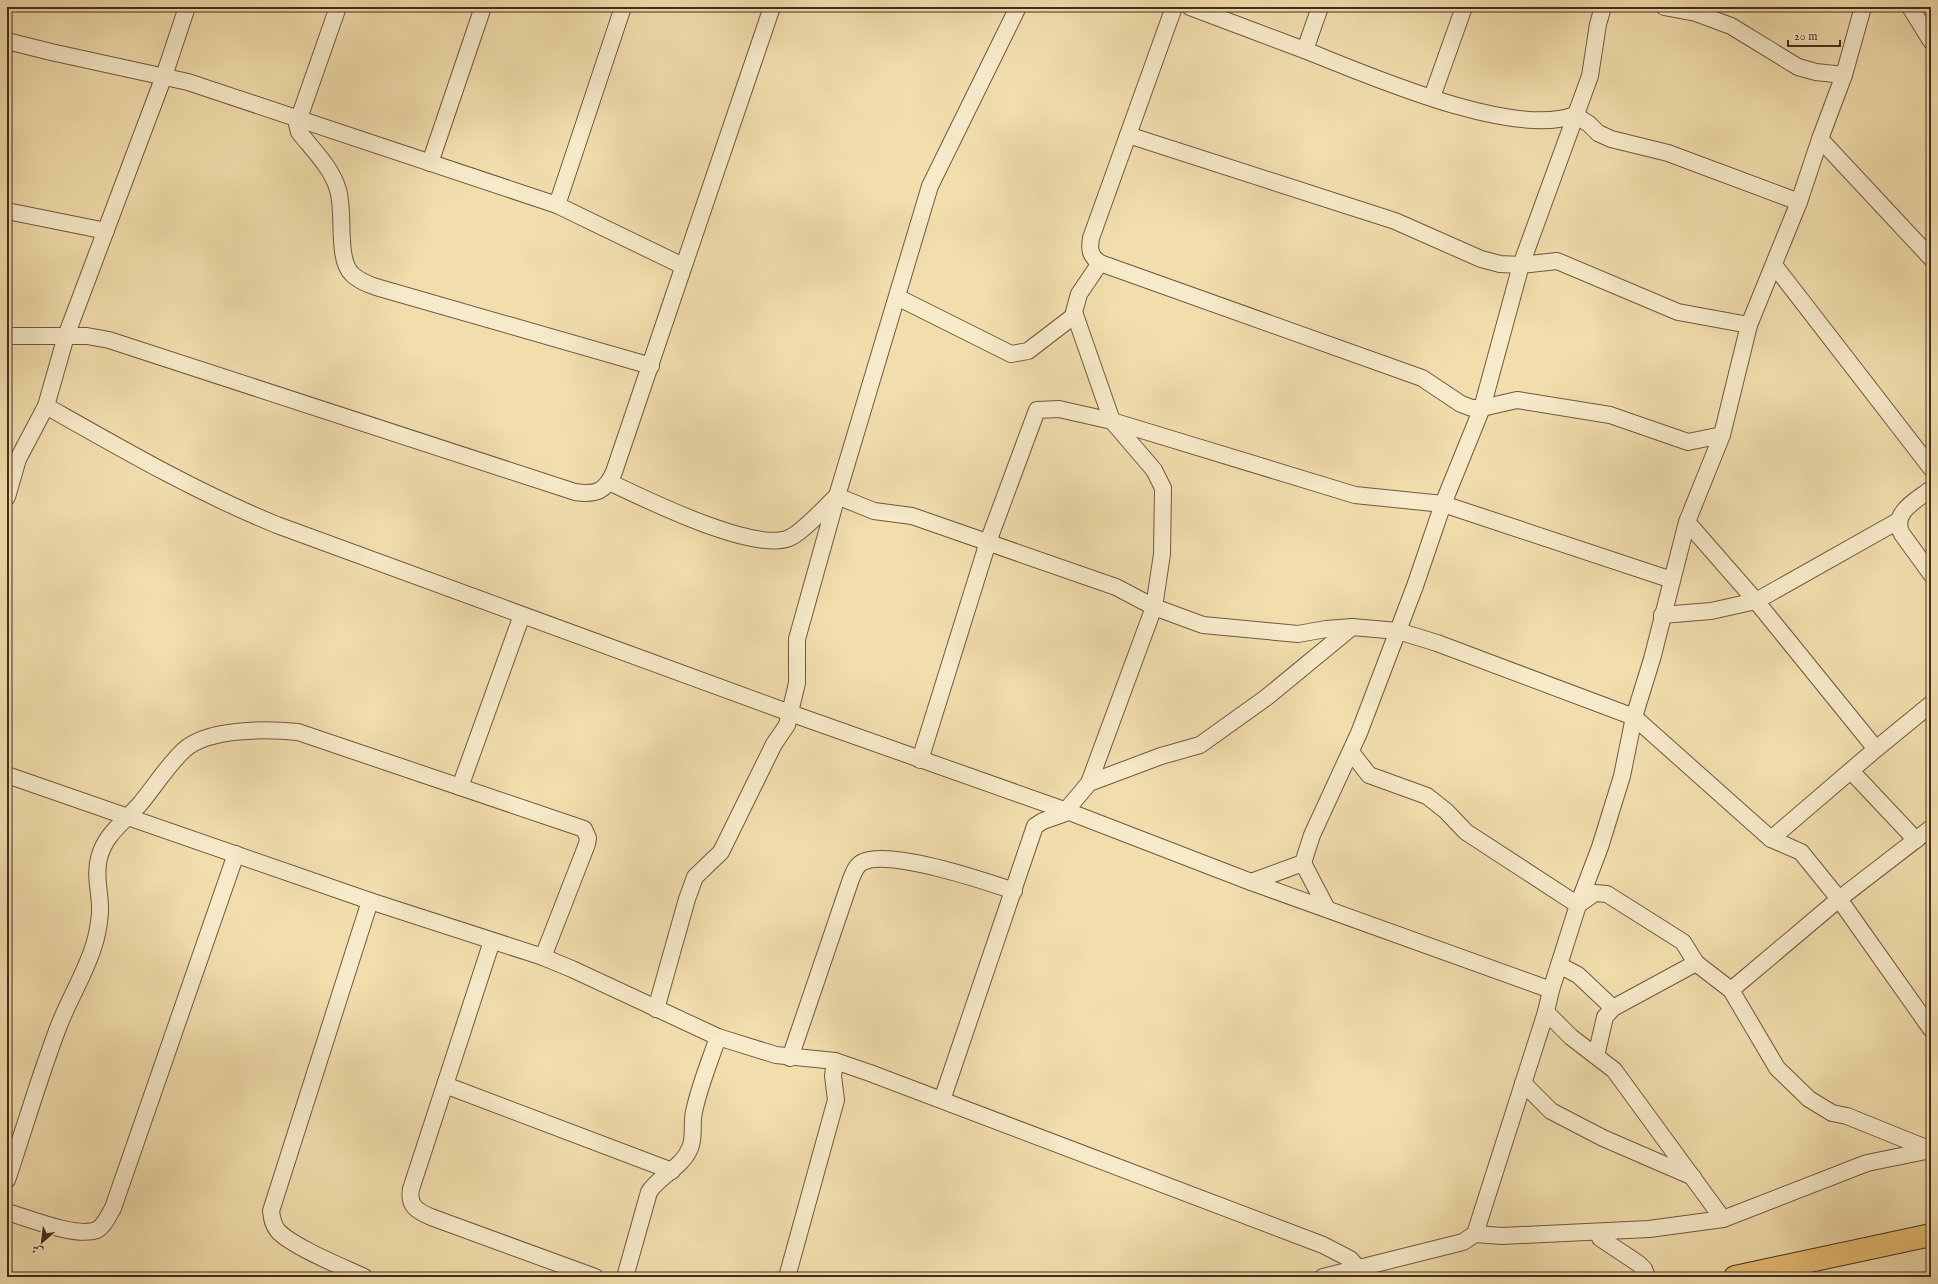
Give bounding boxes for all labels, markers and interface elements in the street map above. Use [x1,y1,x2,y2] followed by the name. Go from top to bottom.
[1788,22,1840,48] scale bar
[1794,29,1817,44] text: 20 m
[22,1222,62,1262] north arrow
[30,1241,46,1259] text: ش

